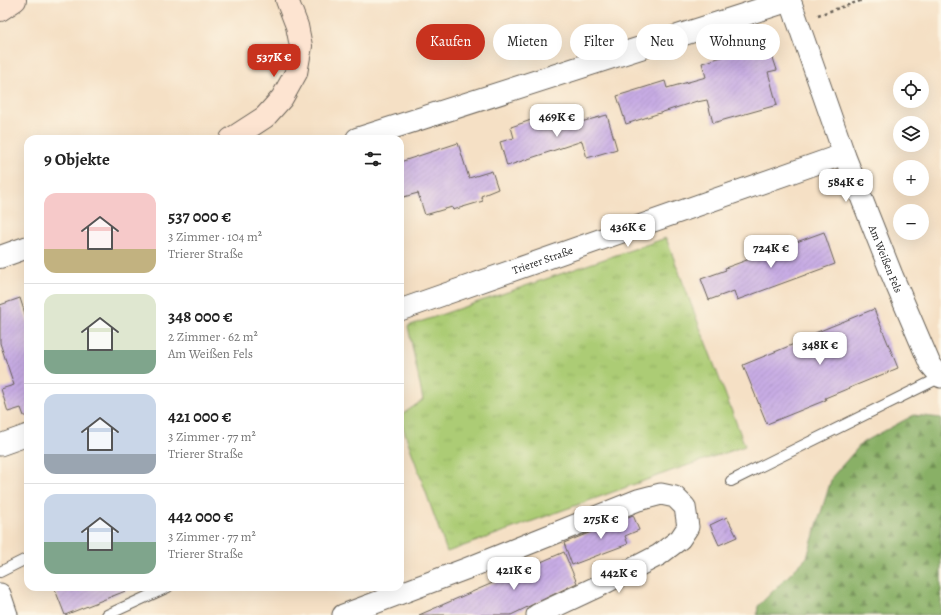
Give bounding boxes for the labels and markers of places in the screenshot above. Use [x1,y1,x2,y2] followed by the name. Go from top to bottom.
[241,44,307,78] pin: 537K €
[524,104,590,138] pin: 469K €
[813,169,879,203] pin: 584K €
[595,214,661,248] pin: 436K €
[738,235,804,269] pin: 724K €
[787,332,853,366] pin: 348K €
[568,506,634,540] pin: 275K €
[481,557,547,591] pin: 421K €
[586,560,652,594] pin: 442K €

